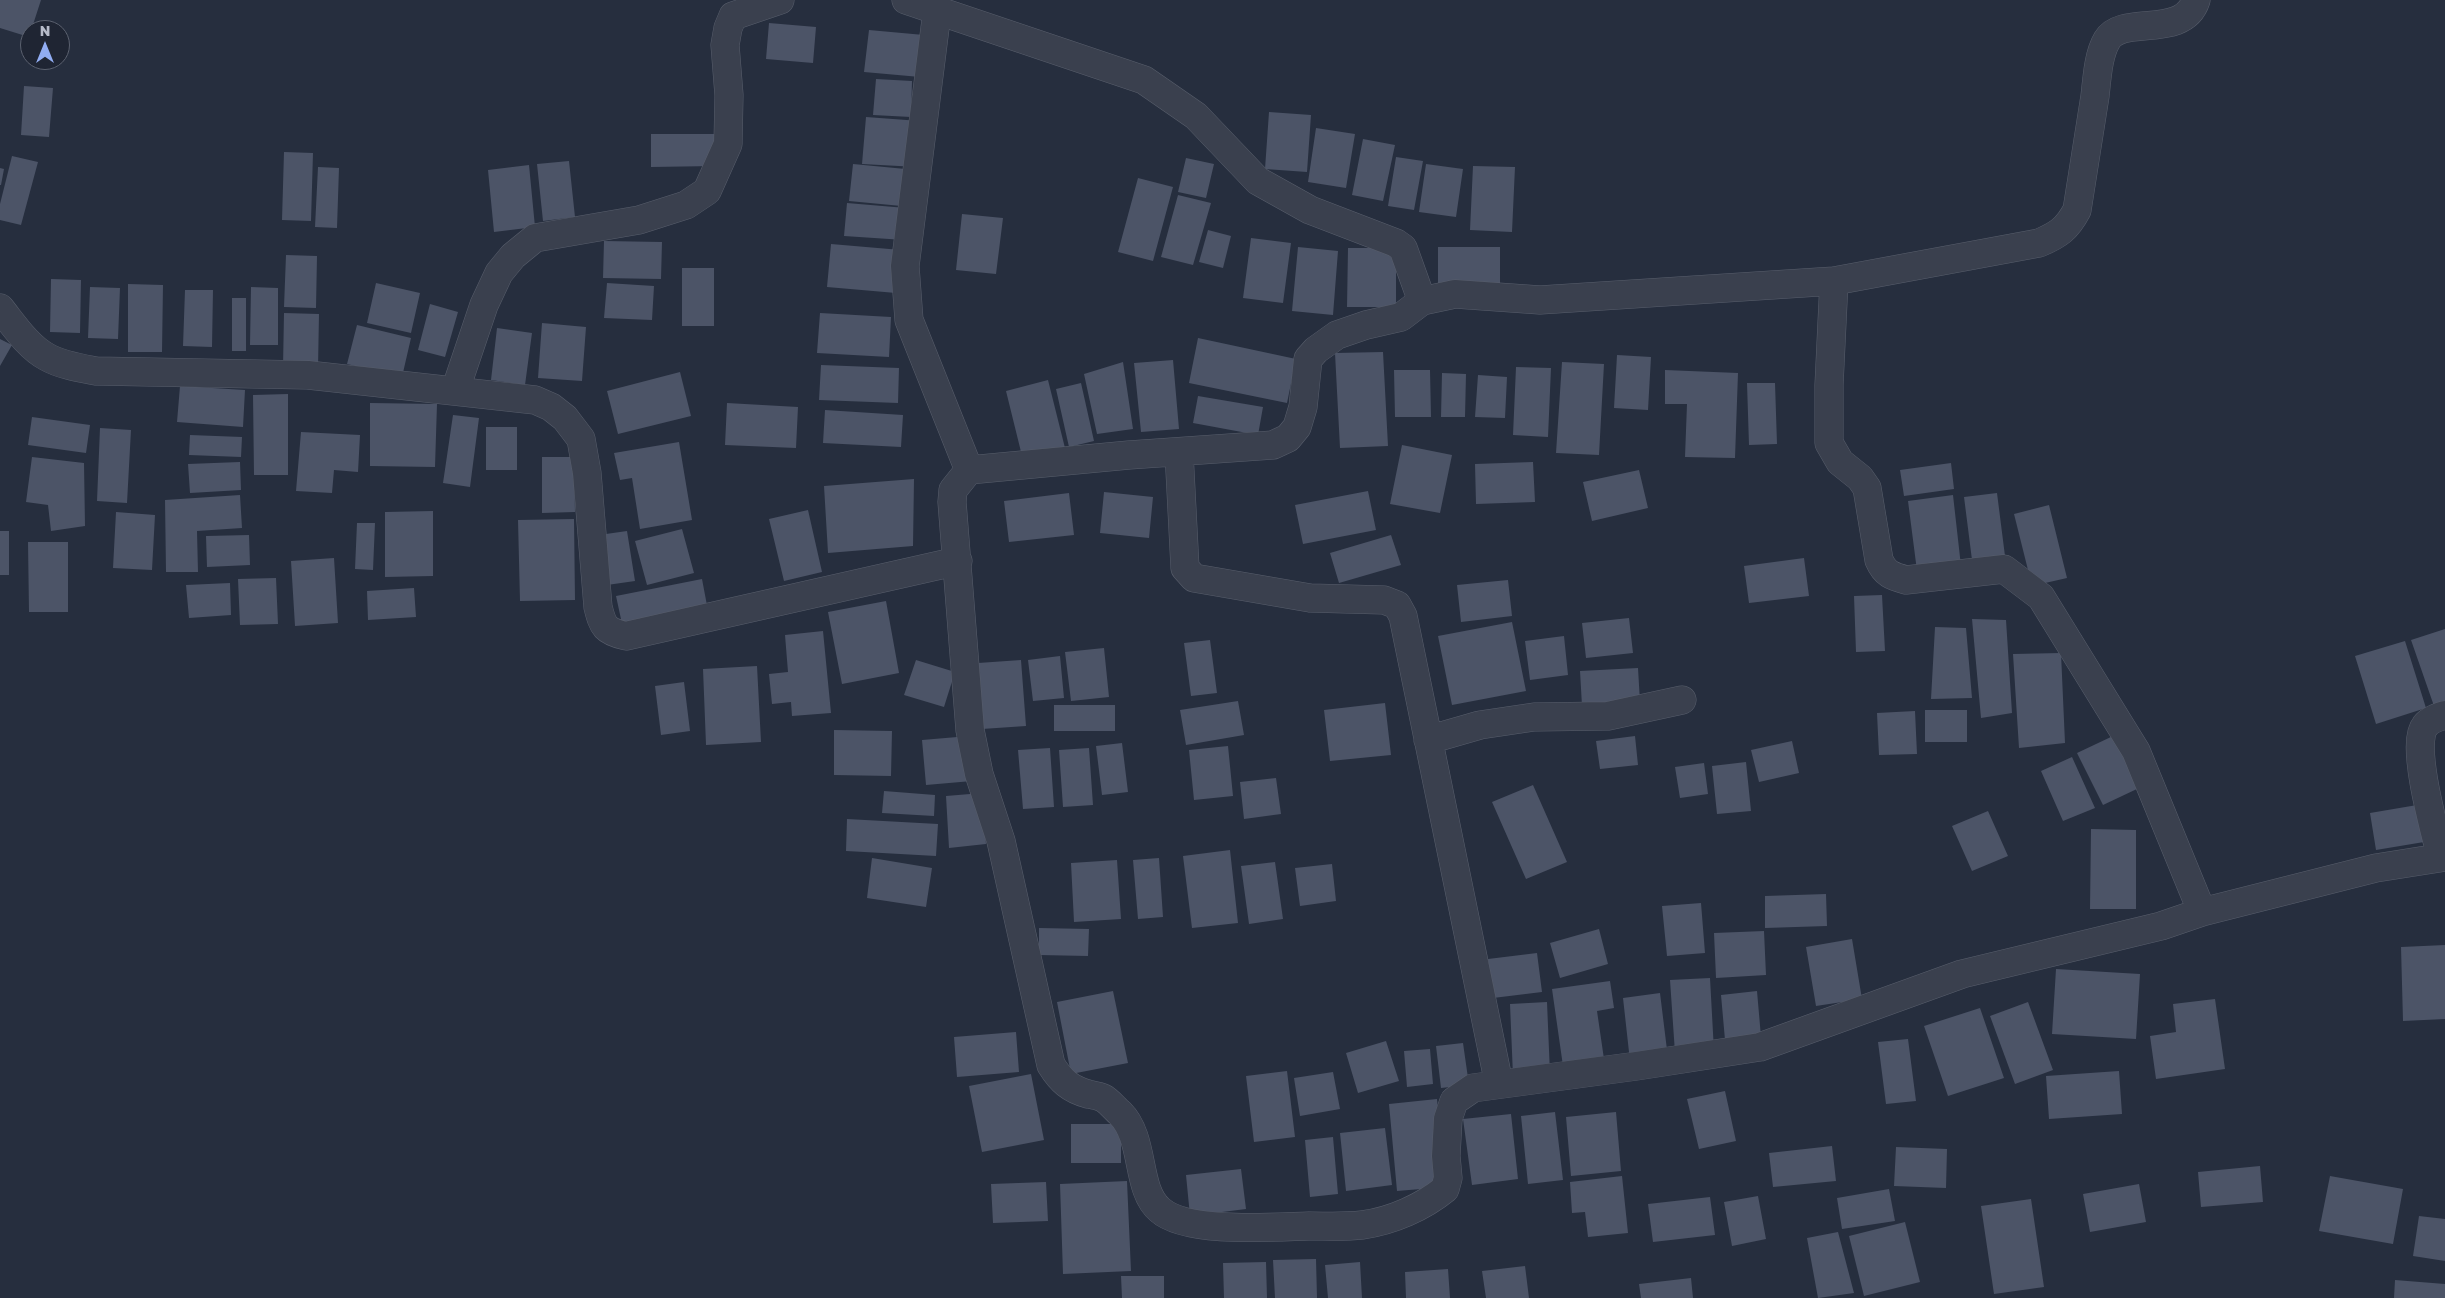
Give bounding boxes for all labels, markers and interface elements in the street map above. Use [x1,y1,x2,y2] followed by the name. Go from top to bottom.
[20,20,70,70] north arrow
[40,22,50,39] text: N

